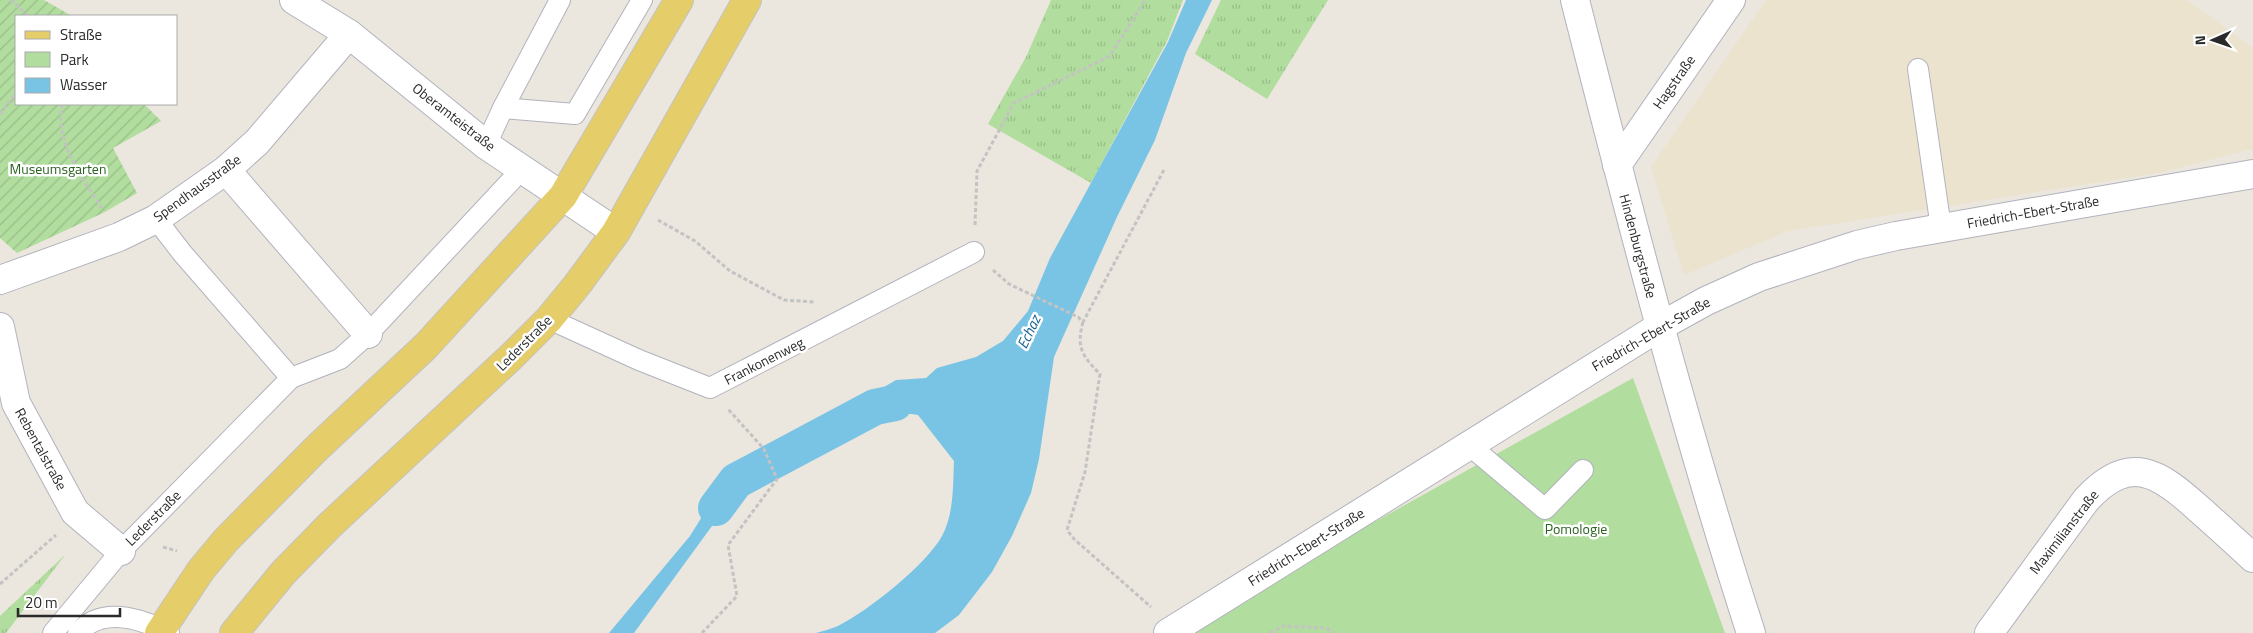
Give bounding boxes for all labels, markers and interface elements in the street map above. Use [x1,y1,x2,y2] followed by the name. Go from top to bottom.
[15,15,178,105] legend
[2188,15,2238,65] north arrow
[60,23,102,46] text: Straße
[2189,35,2210,46] text: N
[60,48,89,71] text: Park
[1647,50,1700,113] street label: Hagstraße
[60,73,107,96] text: Wasser
[408,77,500,156] street label: Oberamteistraße
[149,149,245,227] street label: Spendhausstraße
[10,158,106,179] park label: Museumsgarten
[1965,190,2101,233] street label: Friedrich-Ebert-Straße
[1614,191,1662,300] street label: Hindenburgstraße
[1588,291,1714,376] street label: Friedrich-Ebert-Straße
[491,310,556,375] street label: Lederstraße
[1011,310,1047,352] water label: Echaz
[720,331,807,390] street label: Frankonenweg
[10,404,73,494] street label: Rebentalstraße
[120,485,185,550] street label: Lederstraße
[2024,485,2103,578] street label: Maximilianstraße
[1243,502,1368,591] street label: Friedrich-Ebert-Straße
[1545,518,1607,539] park label: Pomologie
[18,586,120,618] scale bar
[25,591,58,614] text: 20 m

